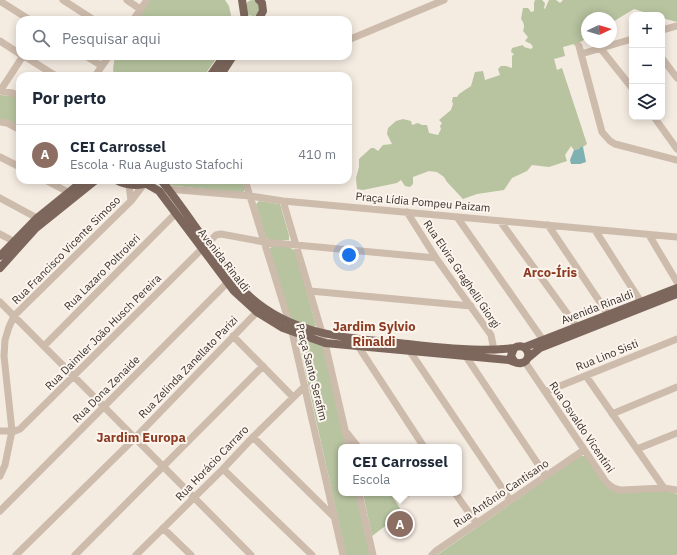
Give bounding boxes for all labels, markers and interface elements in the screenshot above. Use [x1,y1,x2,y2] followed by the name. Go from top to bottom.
[581,12,617,48] north arrow
[629,12,665,120] map controls
[629,12,665,48] button: +
[16,16,352,60] search box
[30,27,52,49] icon: search
[62,29,161,48] text: Pesquisar aqui
[629,48,665,84] button: −
[629,84,665,120] button: layers
[32,87,106,109] text: Por perto
[70,137,166,156] text: CEI Carrossel
[41,146,49,163] text: A
[298,146,336,163] text: 410 m
[70,156,243,173] text: Escola · Rua Augusto Stafochi
[355,189,491,215] street label: Praça Lídia Pompeu Paizam
[9,193,123,307] street label: Rua Francisco Vicente Simoso
[421,217,503,331] street label: Rua Elvira Graghelli Giorgi
[195,226,253,294] street label: Avenida Rinaldi
[61,231,143,313] street label: Rua Lazaro Poltroieri
[339,245,359,265] your location
[523,264,578,281] district label: Arco-Íris
[42,271,164,393] street label: Rua Daimler João Husch Pereira
[559,287,635,327] street label: Avenida Rinaldi
[135,313,241,421] street label: Rua Zelinda Zanellato Parizi
[332,318,416,350] district label: Jardim Sylvio Rinaldi
[293,322,331,422] street label: Praça Santo Serafim
[574,336,640,374] street label: Rua Lino Sisti
[69,352,143,426] street label: Rua Dona Zenaide
[546,379,618,475] street label: Rua Osvaldo Vicentini
[172,422,252,504] street label: Rua Horácio Carraro
[96,429,186,446] district label: Jardim Europa
[338,444,462,496] popup
[352,452,448,471] text: CEI Carrossel
[451,456,551,530] street label: Rua Antônio Cantisano
[352,471,390,488] text: Escola
[387,509,413,539] pin: A

